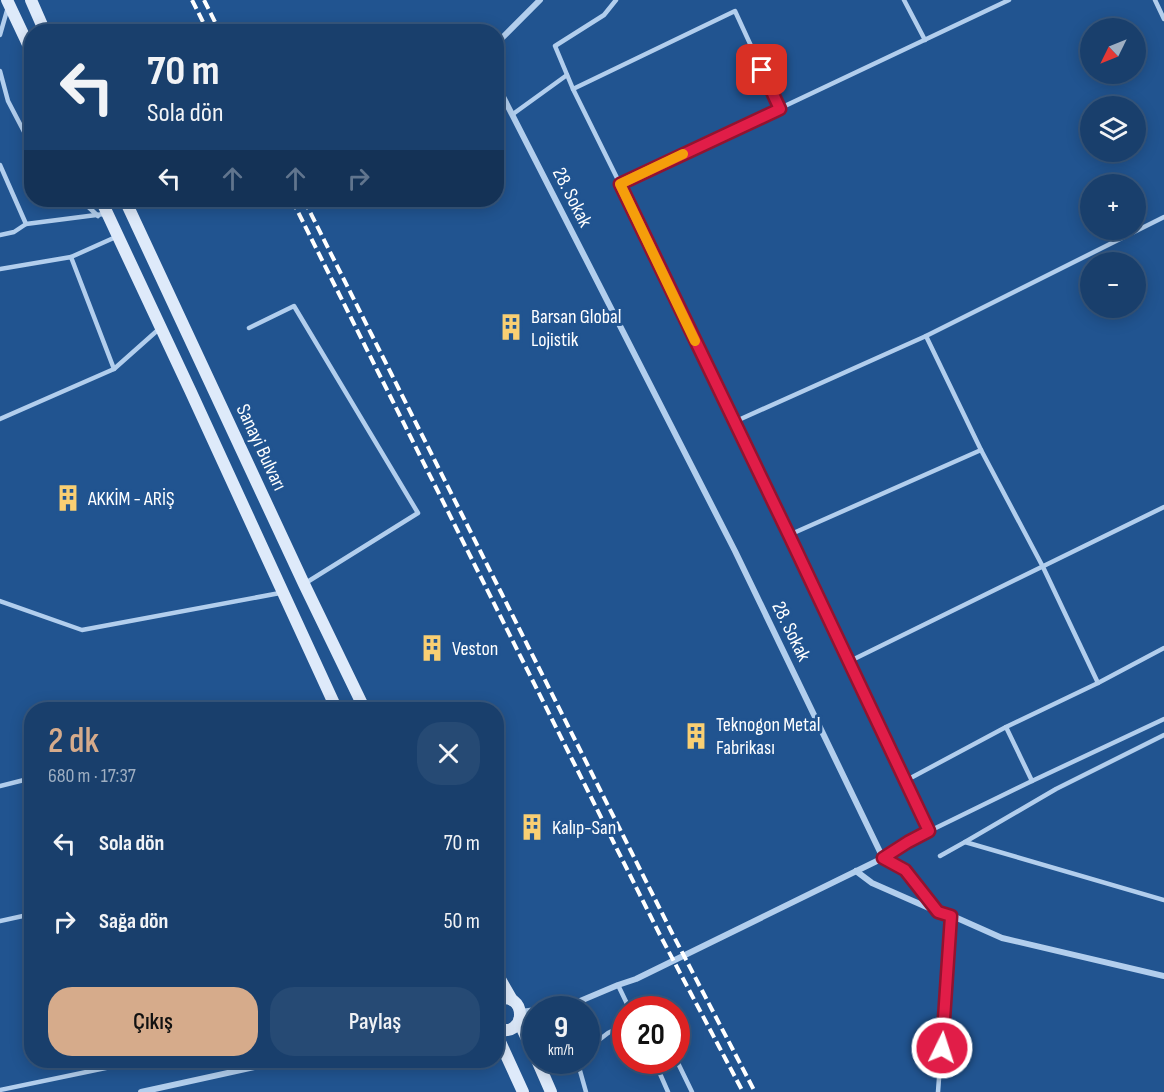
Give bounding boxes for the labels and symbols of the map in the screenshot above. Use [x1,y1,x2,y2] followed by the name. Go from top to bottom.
[1080,18,1146,84] north arrow
[736,44,787,95] pin
[547,164,597,232] street label: 28. Sokak
[531,305,621,352] place label: Barsan Global Lojistik
[496,312,526,342] building icon: Barsan Global Lojistik
[231,400,292,494] street label: Sanayi Bulvarı
[53,483,83,513] building icon: AKKİM - ARİŞ
[87,487,175,511] place label: AKKİM - ARİŞ
[766,598,816,666] street label: 28. Sokak
[417,633,447,663] building icon: Veston
[452,637,498,661] place label: Veston
[716,713,821,760] place label: Teknogon Metal Fabrikası
[681,721,711,751] building icon: Teknogon Metal Fabrikası
[517,812,547,842] building icon: Kalıp-San
[552,816,616,840] place label: Kalıp-San
[612,996,690,1074] speed limit sign: 20
[910,1016,974,1080] position arrow

